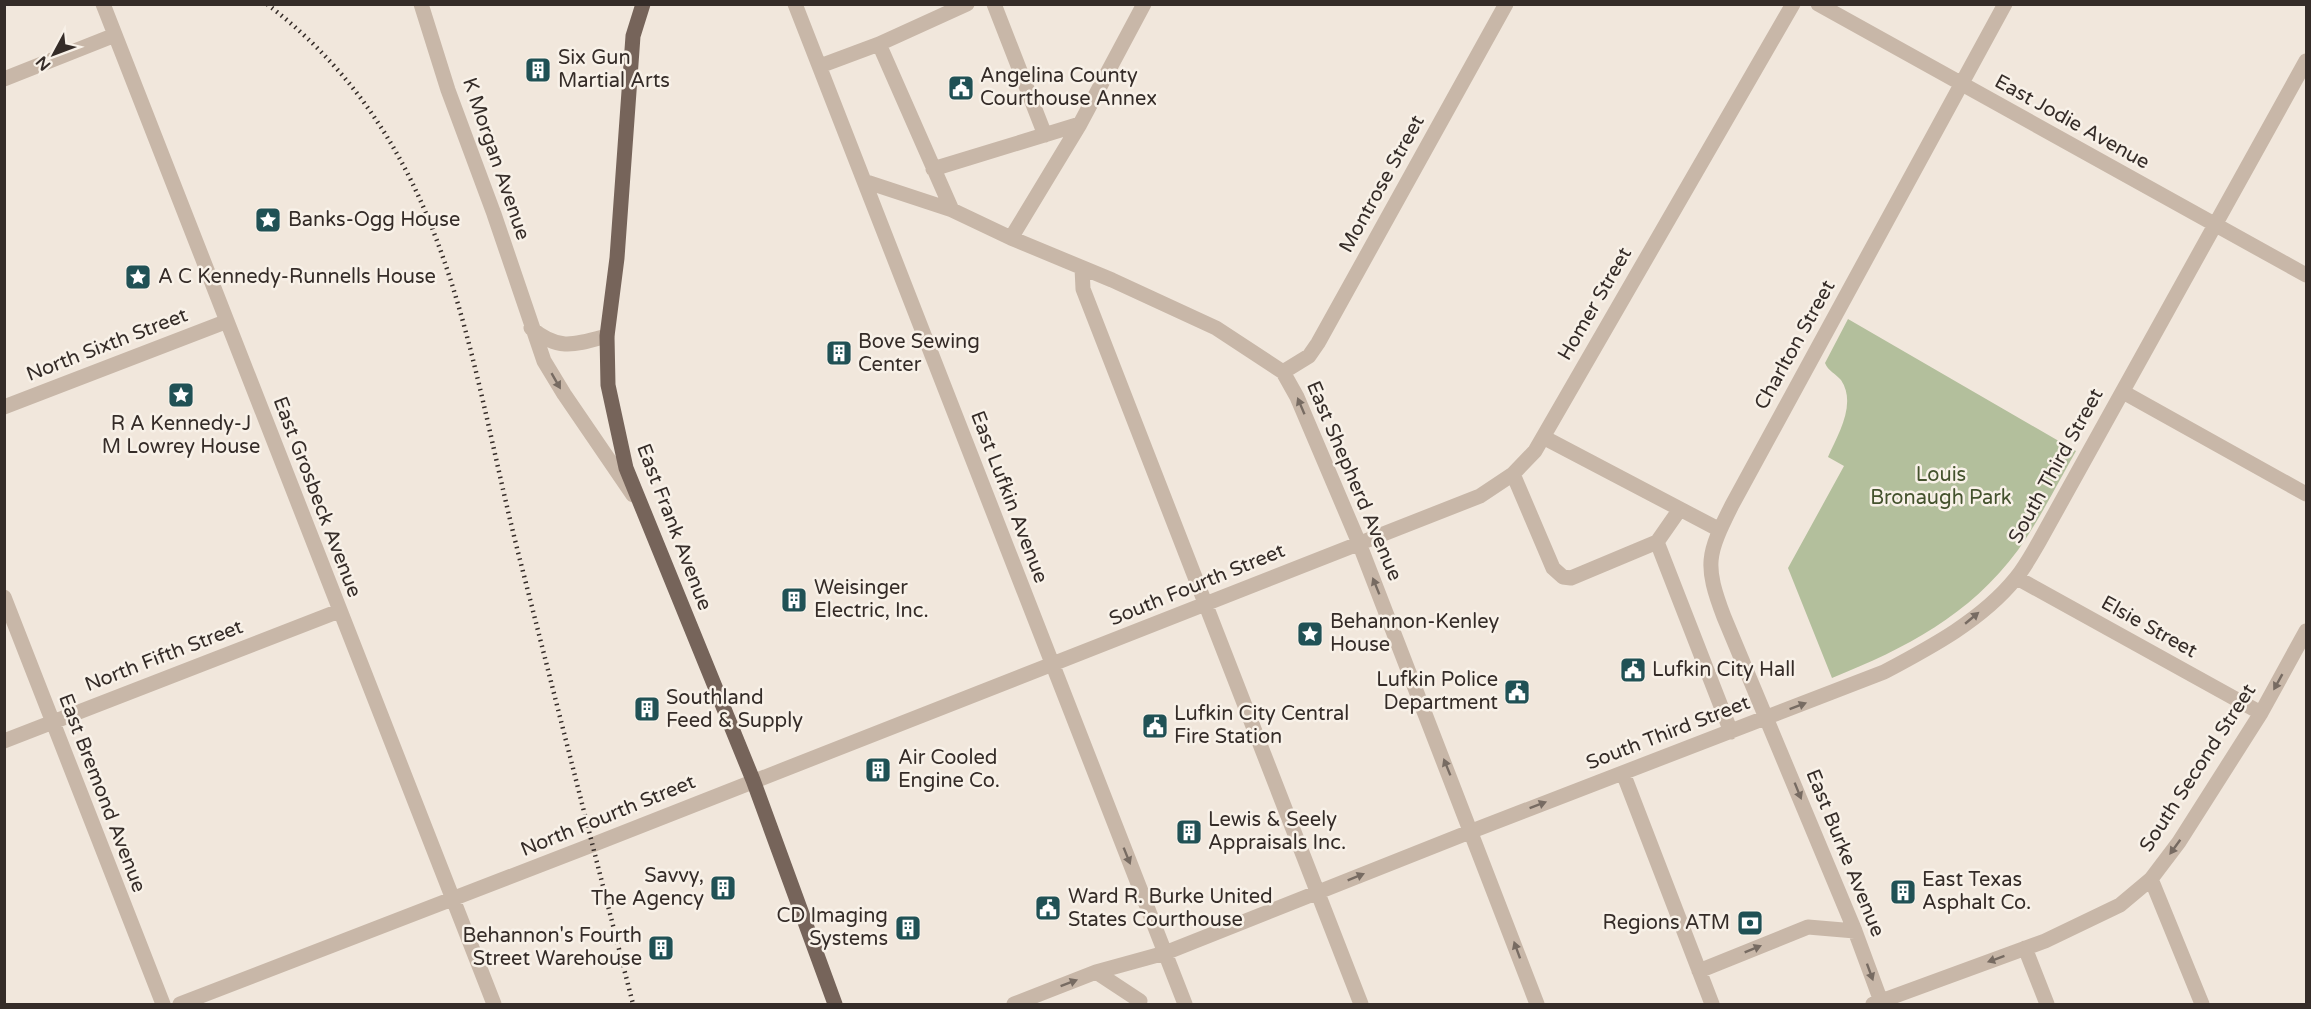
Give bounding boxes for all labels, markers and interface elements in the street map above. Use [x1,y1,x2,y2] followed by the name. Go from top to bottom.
[24,24,84,84] north arrow
[558,46,670,93] place label: Six Gun Martial Arts
[32,52,55,75] text: N
[523,55,553,85] building icon: Six Gun Martial Arts
[980,64,1157,111] place label: Angelina County Courthouse Annex
[1990,69,2154,175] street label: East Jodie Avenue
[946,73,976,103] public building icon: Angelina County Courthouse Annex
[457,75,535,243] street label: K Morgan Avenue
[1334,111,1430,257] street label: Montrose Street
[253,205,283,235] place icon: Banks-Ogg House
[288,208,460,232] place label: Banks-Ogg House
[1553,243,1637,365] street label: Homer Street
[123,262,153,292] place icon: A C Kennedy-Runnells House
[158,265,436,289] place label: A C Kennedy-Runnells House
[1750,276,1841,414] street label: Charlton Street
[23,303,191,387] street label: North Sixth Street
[858,330,980,377] place label: Bove Sewing Center
[824,338,854,368] building icon: Bove Sewing Center
[551,373,561,390] one-way arrow
[1301,377,1407,585] street label: East Shepherd Avenue
[166,380,196,410] place icon: R A Kennedy-J M Lowrey House
[2004,384,2109,548] street label: South Third Street
[268,393,366,601] street label: East Grosbeck Avenue
[1296,397,1305,415] one-way arrow
[965,408,1053,586] street label: East Lufkin Avenue
[102,412,260,459] place label: R A Kennedy-J M Lowrey House
[631,440,717,614] street label: East Frank Avenue
[1870,463,2012,510] park label: Louis Bronaugh Park
[1106,539,1289,631] street label: South Fourth Street
[814,576,929,623] place label: Weisinger Electric, Inc.
[1371,577,1380,595] one-way arrow
[779,585,809,615] building icon: Weisinger Electric, Inc.
[2097,591,2201,663] street label: Elsie Street
[1330,610,1499,657] place label: Behannon-Kenley House
[1964,612,1980,625] one-way arrow
[82,615,247,697] street label: North Fifth Street
[1295,619,1325,649] place icon: Behannon-Kenley House
[1618,655,1648,685] public building icon: Lufkin City Hall
[1652,658,1795,682] place label: Lufkin City Hall
[1376,668,1498,715] place label: Lufkin Police Department
[2273,674,2283,691] one-way arrow
[1502,677,1532,707] public building icon: Lufkin Police Department
[2135,679,2261,856] street label: South Second Street
[666,686,803,733] place label: Southland Feed & Supply
[53,690,151,896] street label: East Bremond Avenue
[1583,691,1753,775] street label: South Third Street
[632,694,662,724] building icon: Southland Feed & Supply
[1790,701,1808,711] one-way arrow
[1174,702,1349,749] place label: Lufkin City Central Fire Station
[1140,711,1170,741] public building icon: Lufkin City Central Fire Station
[898,746,1000,793] place label: Air Cooled Engine Co.
[863,755,893,785] building icon: Air Cooled Engine Co.
[1442,758,1452,776] one-way arrow
[1800,766,1890,940] street label: East Burke Avenue
[517,770,699,862] street label: North Fourth Street
[1793,783,1803,801] one-way arrow
[1529,800,1547,810] one-way arrow
[1208,808,1346,855] place label: Lewis & Seely Appraisals Inc.
[1174,817,1204,847] building icon: Lewis & Seely Appraisals Inc.
[2169,839,2181,855] one-way arrow
[1122,847,1132,865] one-way arrow
[591,864,704,911] place label: Savvy, The Agency
[1922,868,2031,915] place label: East Texas Asphalt Co.
[1347,871,1365,881] one-way arrow
[708,873,738,903] building icon: Savvy, The Agency
[1888,877,1918,907] building icon: East Texas Asphalt Co.
[1068,885,1273,932] place label: Ward R. Burke United States Courthouse
[1033,893,1063,923] public building icon: Ward R. Burke United States Courthouse
[776,904,888,951] place label: CD Imaging Systems
[1735,908,1765,938] bank icon: Regions ATM
[1603,911,1730,935] place label: Regions ATM
[893,913,923,943] building icon: CD Imaging Systems
[462,924,642,971] place label: Behannon's Fourth Street Warehouse
[646,933,676,963] building icon: Behannon's Fourth Street Warehouse
[1511,941,1521,959] one-way arrow
[1744,944,1762,953] one-way arrow
[1987,955,2005,965] one-way arrow
[1866,963,1876,981] one-way arrow
[1060,978,1078,988] one-way arrow

